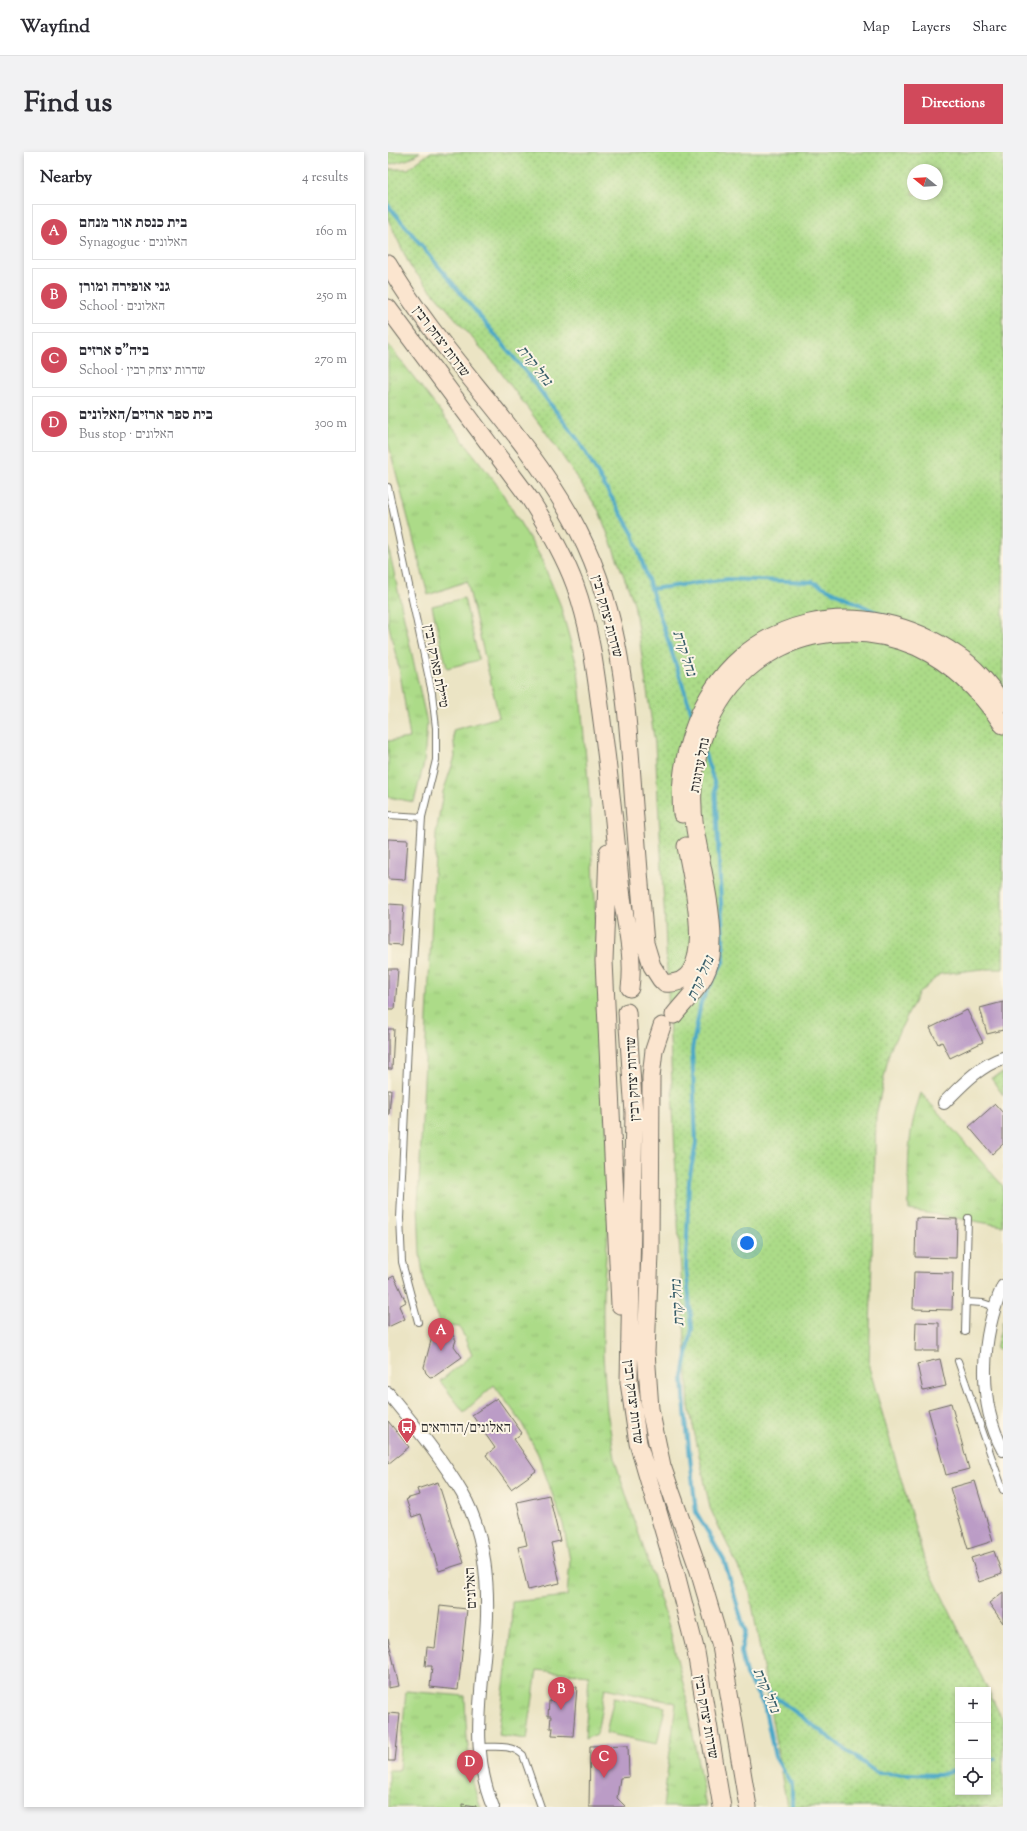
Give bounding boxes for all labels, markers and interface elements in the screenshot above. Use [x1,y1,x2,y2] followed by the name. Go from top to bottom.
[20,14,90,41] text: Wayfind
[863,18,890,38] text: Map
[912,18,950,38] text: Layers
[972,18,1007,38] text: Share
[24,84,112,124] text: Find us
[904,84,1003,124] button: Directions
[907,164,943,200] north arrow
[40,166,92,190] text: Nearby
[302,169,348,187] text: 4 results
[79,213,187,234] text: בית כנסת אור מנחם
[49,223,59,241] text: A
[316,223,347,241] text: 160 m
[79,234,187,252] text: Synagogue · האלונים
[79,277,170,298] text: גני אופירה ומורן
[50,287,58,305] text: B
[316,287,347,305] text: 250 m
[79,298,165,316] text: School · האלונים
[407,302,474,382] street label: שדרות יצחק רבין
[79,341,149,362] text: ביה"ס ארזים
[511,341,557,392] water label: נחל קרת
[49,351,59,369] text: C
[314,351,347,369] text: 270 m
[79,362,205,380] text: School · שדרות יצחק רבין
[79,405,213,426] text: בית ספר ארזים/האלונים
[49,415,59,433] text: D
[315,415,347,433] text: 300 m
[79,426,174,444] text: Bus stop · האלונים
[585,573,627,660] street label: שדרות יצחק רבין
[417,623,453,710] street label: טיילת פארק רבין
[666,628,701,680] water label: נחל קרת
[686,736,716,795] street label: נחל ערוגות
[682,952,721,1004] water label: נחל קרת
[622,1036,646,1122] street label: שדרות יצחק רבין
[737,1233,757,1253] your location
[666,1278,691,1327] water label: נחל קרת
[428,1318,454,1351] pin: A
[617,1359,647,1446] street label: שדרות יצחק רבין
[396,1416,418,1444] bus stop icon: האלונים/הדודאים
[421,1419,511,1439] place label: האלונים/הדודאים
[461,1567,483,1609] street label: האלונים
[747,1665,785,1717] water label: נחל קרת
[688,1674,722,1761] street label: שדרות יצחק רבין
[548,1677,574,1710] pin: B
[955,1687,991,1795] map controls
[955,1687,991,1723] button: +
[955,1723,991,1759] button: −
[591,1745,617,1778] pin: C
[457,1750,483,1783] pin: D
[955,1759,991,1795] button: locate

